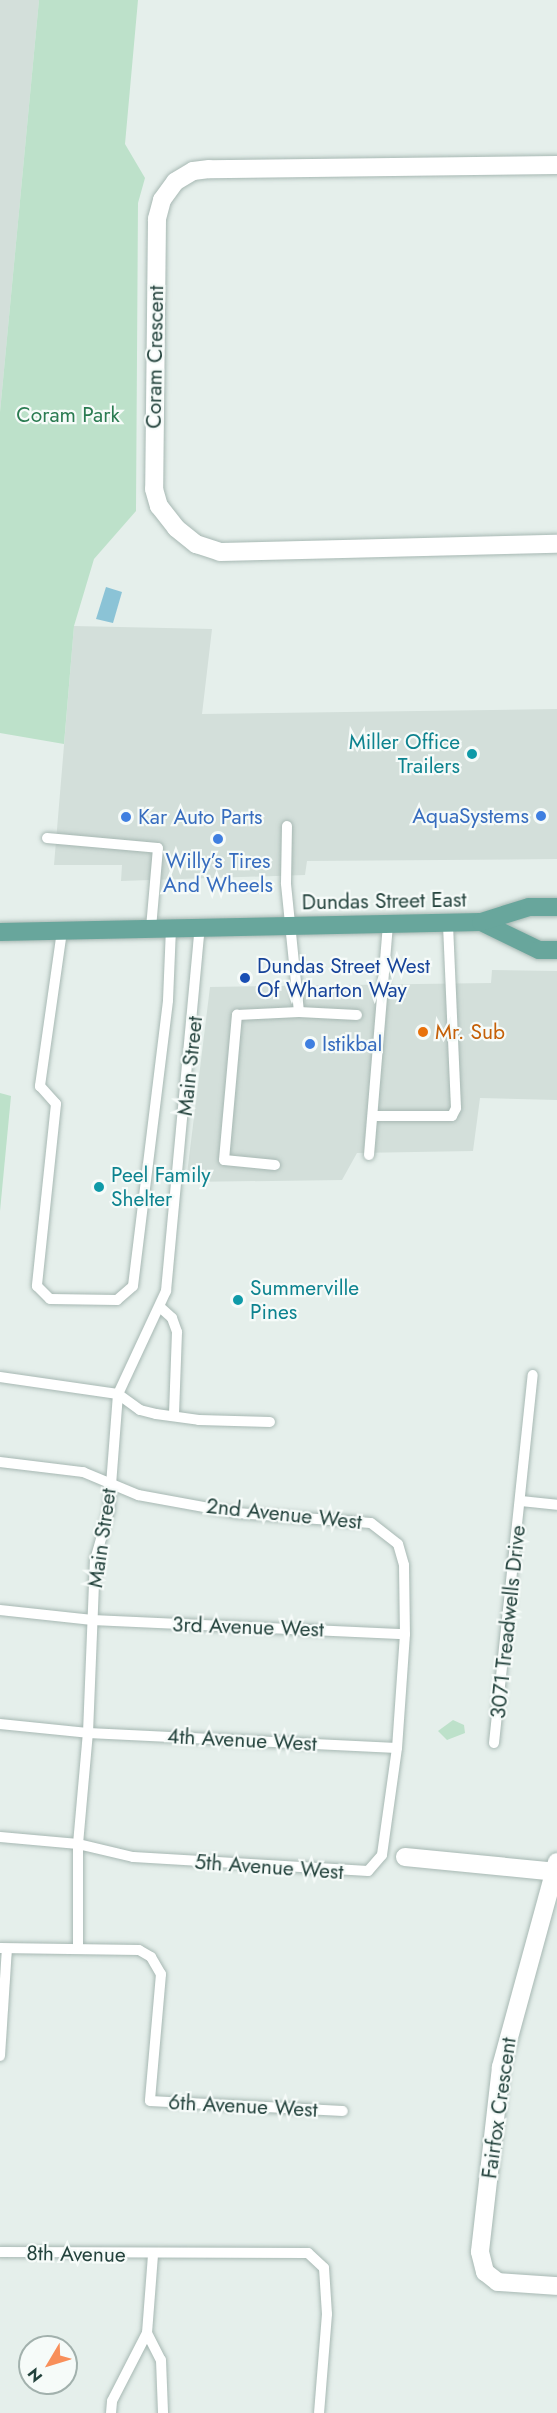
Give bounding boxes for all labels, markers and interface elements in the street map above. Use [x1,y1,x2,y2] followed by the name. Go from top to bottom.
[141,285,169,429] street label: Coram Crescent
[16,402,120,428] park label: Coram Park
[349,729,460,779] place label: Miller Office Trailers
[465,747,479,761] marker: Miller Office Trailers
[412,803,529,829] place label: AquaSystems
[138,804,262,830] place label: Kar Auto Parts
[534,809,548,823] marker: AquaSystems
[119,810,133,824] marker: Kar Auto Parts
[211,832,225,846] marker: Willy’s Tires And Wheels
[163,848,273,898] place label: Willy’s Tires And Wheels
[301,887,467,915] street label: Dundas Street East
[257,953,430,1003] place label: Dundas Street West Of Wharton Way
[238,971,252,985] marker: Dundas Street West Of Wharton Way
[172,1015,208,1117] street label: Main Street
[435,1019,505,1045] place label: Mr. Sub
[416,1025,430,1039] marker: Mr. Sub
[322,1031,382,1057] place label: Istikbal
[303,1037,317,1051] marker: Istikbal
[111,1162,211,1212] place label: Peel Family Shelter
[92,1180,106,1194] marker: Peel Family Shelter
[250,1275,359,1325] place label: Summerville Pines
[231,1293,245,1307] marker: Summerville Pines
[83,1487,121,1589] street label: Main Street
[205,1493,363,1535] street label: 2nd Avenue West
[485,1524,531,1720] street label: 3071 Treadwells Drive
[172,1612,324,1642] street label: 3rd Avenue West
[167,1723,317,1757] street label: 4th Avenue West
[194,1849,344,1885] street label: 5th Avenue West
[477,2036,521,2180] street label: Fairfox Crescent
[168,2090,318,2122] street label: 6th Avenue West
[26,2241,126,2267] street label: 8th Avenue
[18,2335,78,2395] north arrow
[22,2363,48,2387] text: N

